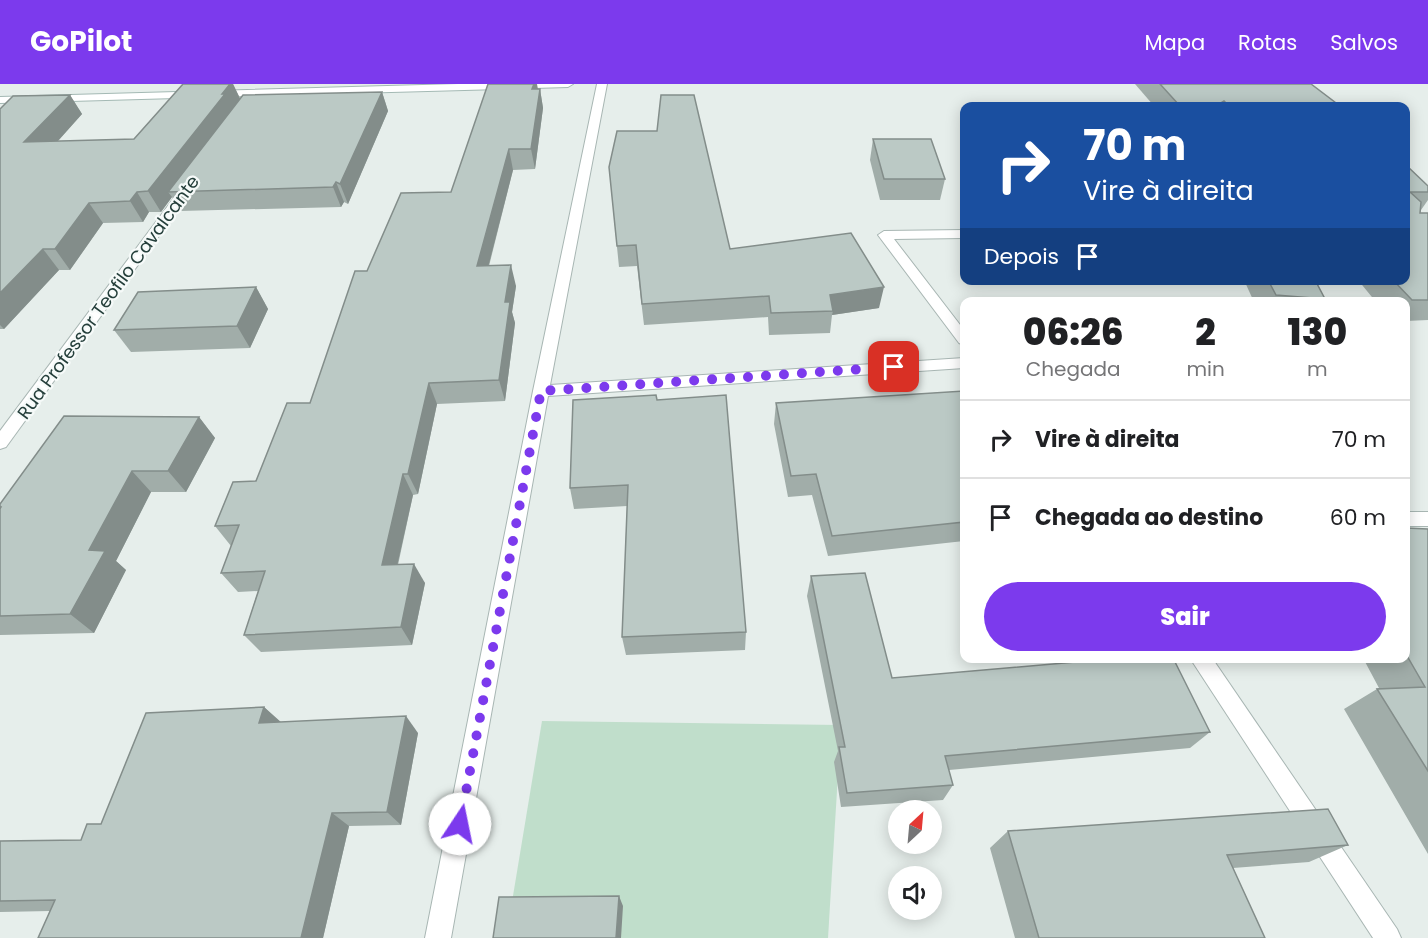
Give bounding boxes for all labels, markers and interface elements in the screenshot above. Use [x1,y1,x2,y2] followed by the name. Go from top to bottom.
[30,22,132,61] text: GoPilot
[1144,28,1205,57] text: Mapa
[1238,28,1297,57] text: Rotas
[1330,28,1398,57] text: Salvos
[1083,116,1186,175] text: 70 m
[984,126,1062,204] icon: right
[11,170,205,424] street label: Rua Professor Teofilo Cavalcante
[1083,172,1254,209] text: Vire à direita
[1071,240,1104,273] icon: arrive
[984,241,1059,272] text: Depois
[1023,307,1124,358] text: 06:26
[1195,307,1216,358] text: 2
[1288,307,1347,358] text: 130
[868,341,919,392] pin
[877,350,910,383] icon: arrive
[1026,355,1121,383] text: Chegada
[1186,355,1225,383] text: min
[1307,355,1328,383] text: m
[984,423,1017,456] icon: right
[1035,424,1180,455] text: Vire à direita
[1332,424,1386,455] text: 70 m
[984,501,1017,534] icon: arrive
[1035,502,1263,533] text: Chegada ao destino
[1330,502,1386,533] text: 60 m
[984,582,1386,651] button: Sair
[428,792,492,856] position arrow
[888,800,942,854] north arrow
[888,800,942,920] map controls
[888,866,942,920] button: sound

